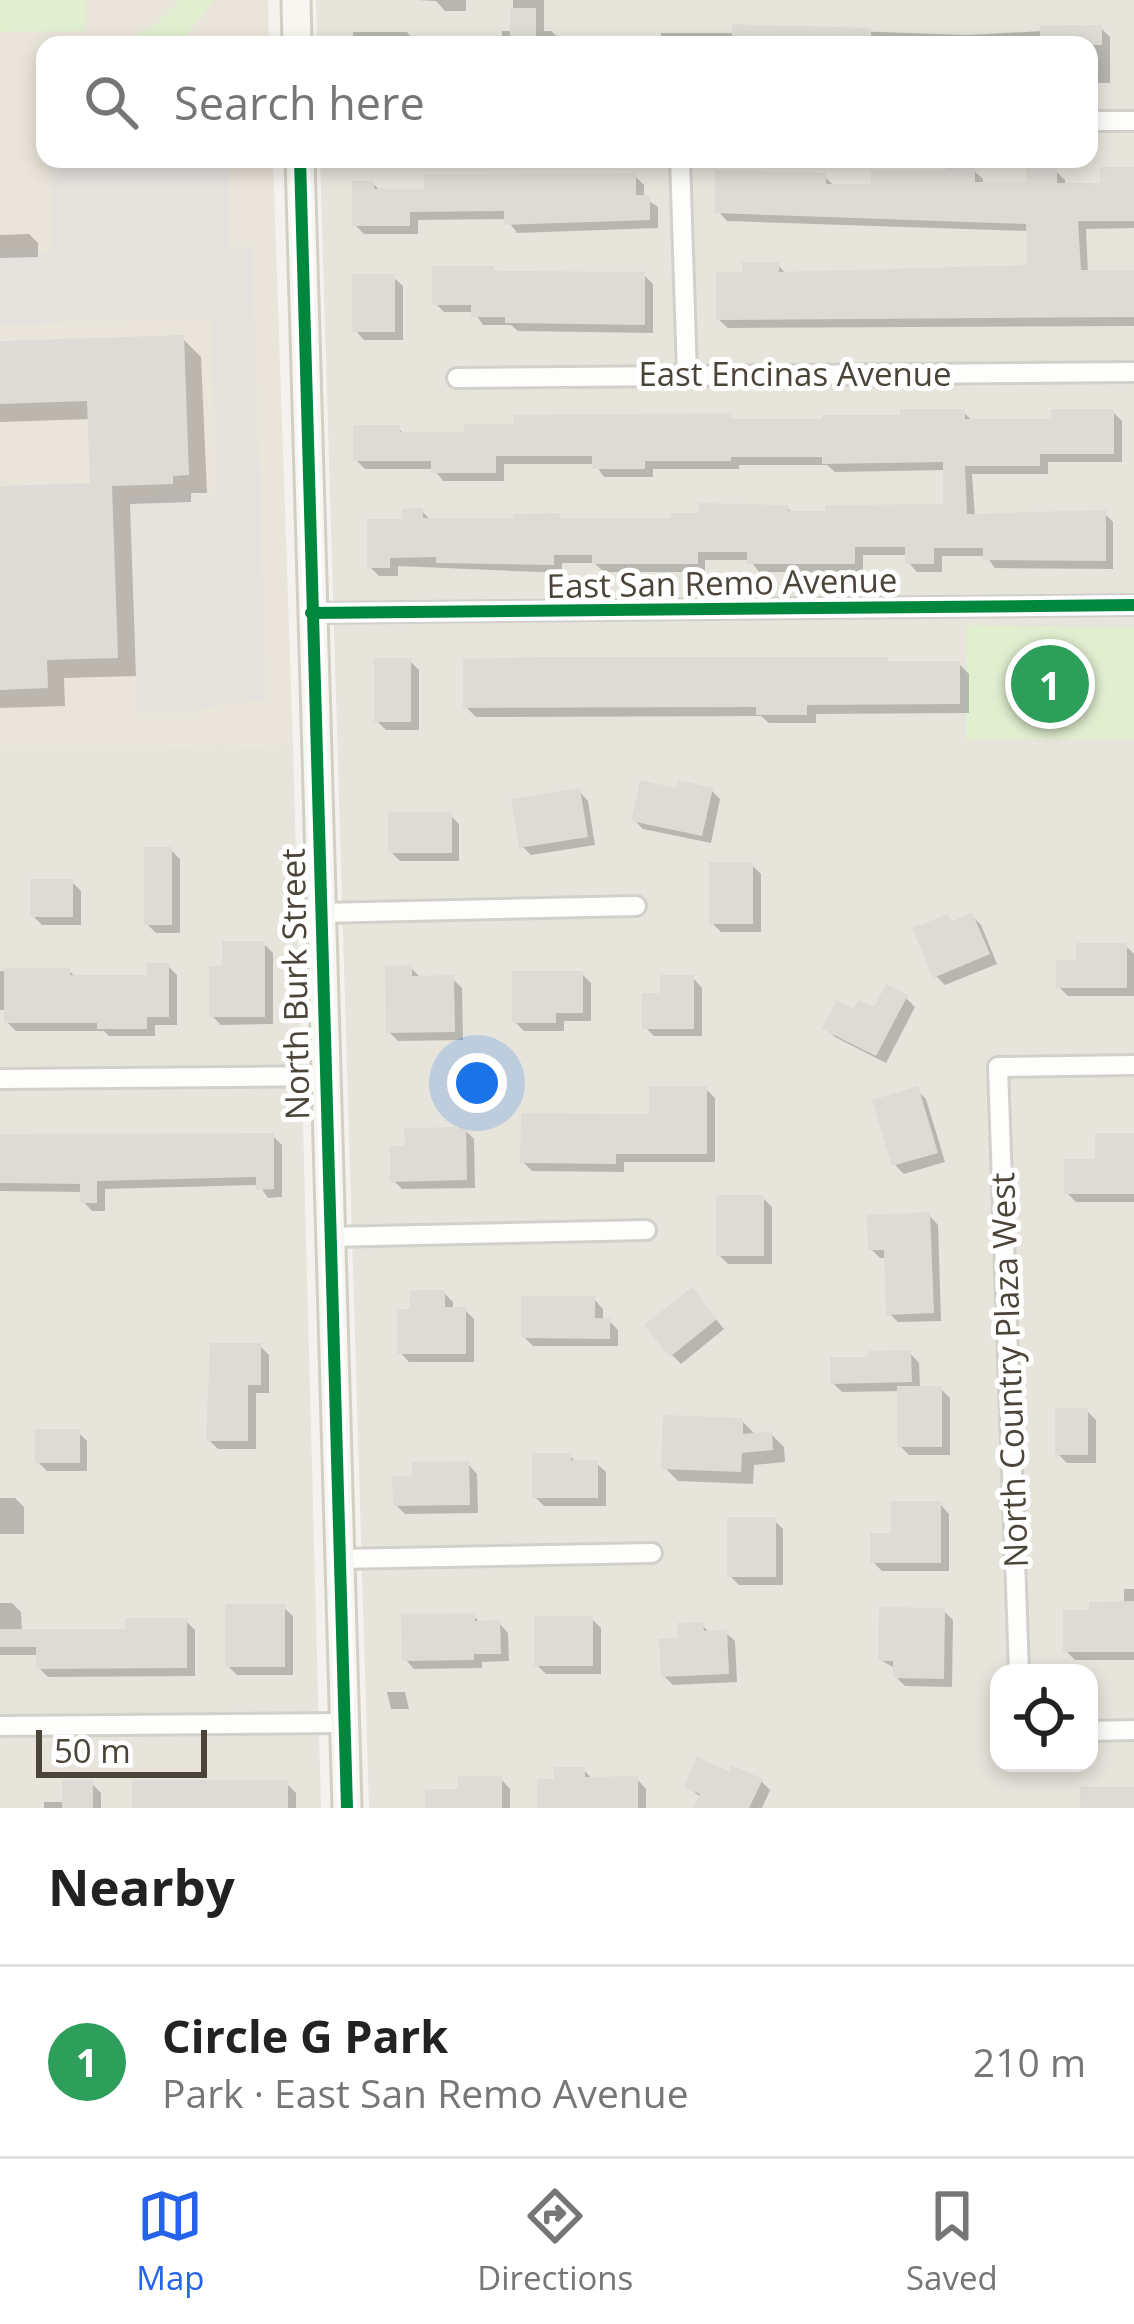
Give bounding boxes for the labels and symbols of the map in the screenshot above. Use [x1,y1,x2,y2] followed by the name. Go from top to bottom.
[638,351,952,396] street label: East Encinas Avenue
[546,557,898,608] street label: East San Remo Avenue
[1011,639,1089,729] pin: 1
[270,848,319,1120] street label: North Burk Street
[447,1053,507,1113] your location
[979,1172,1038,1568] street label: North Country Plaza West
[36,1724,207,1777] scale bar

